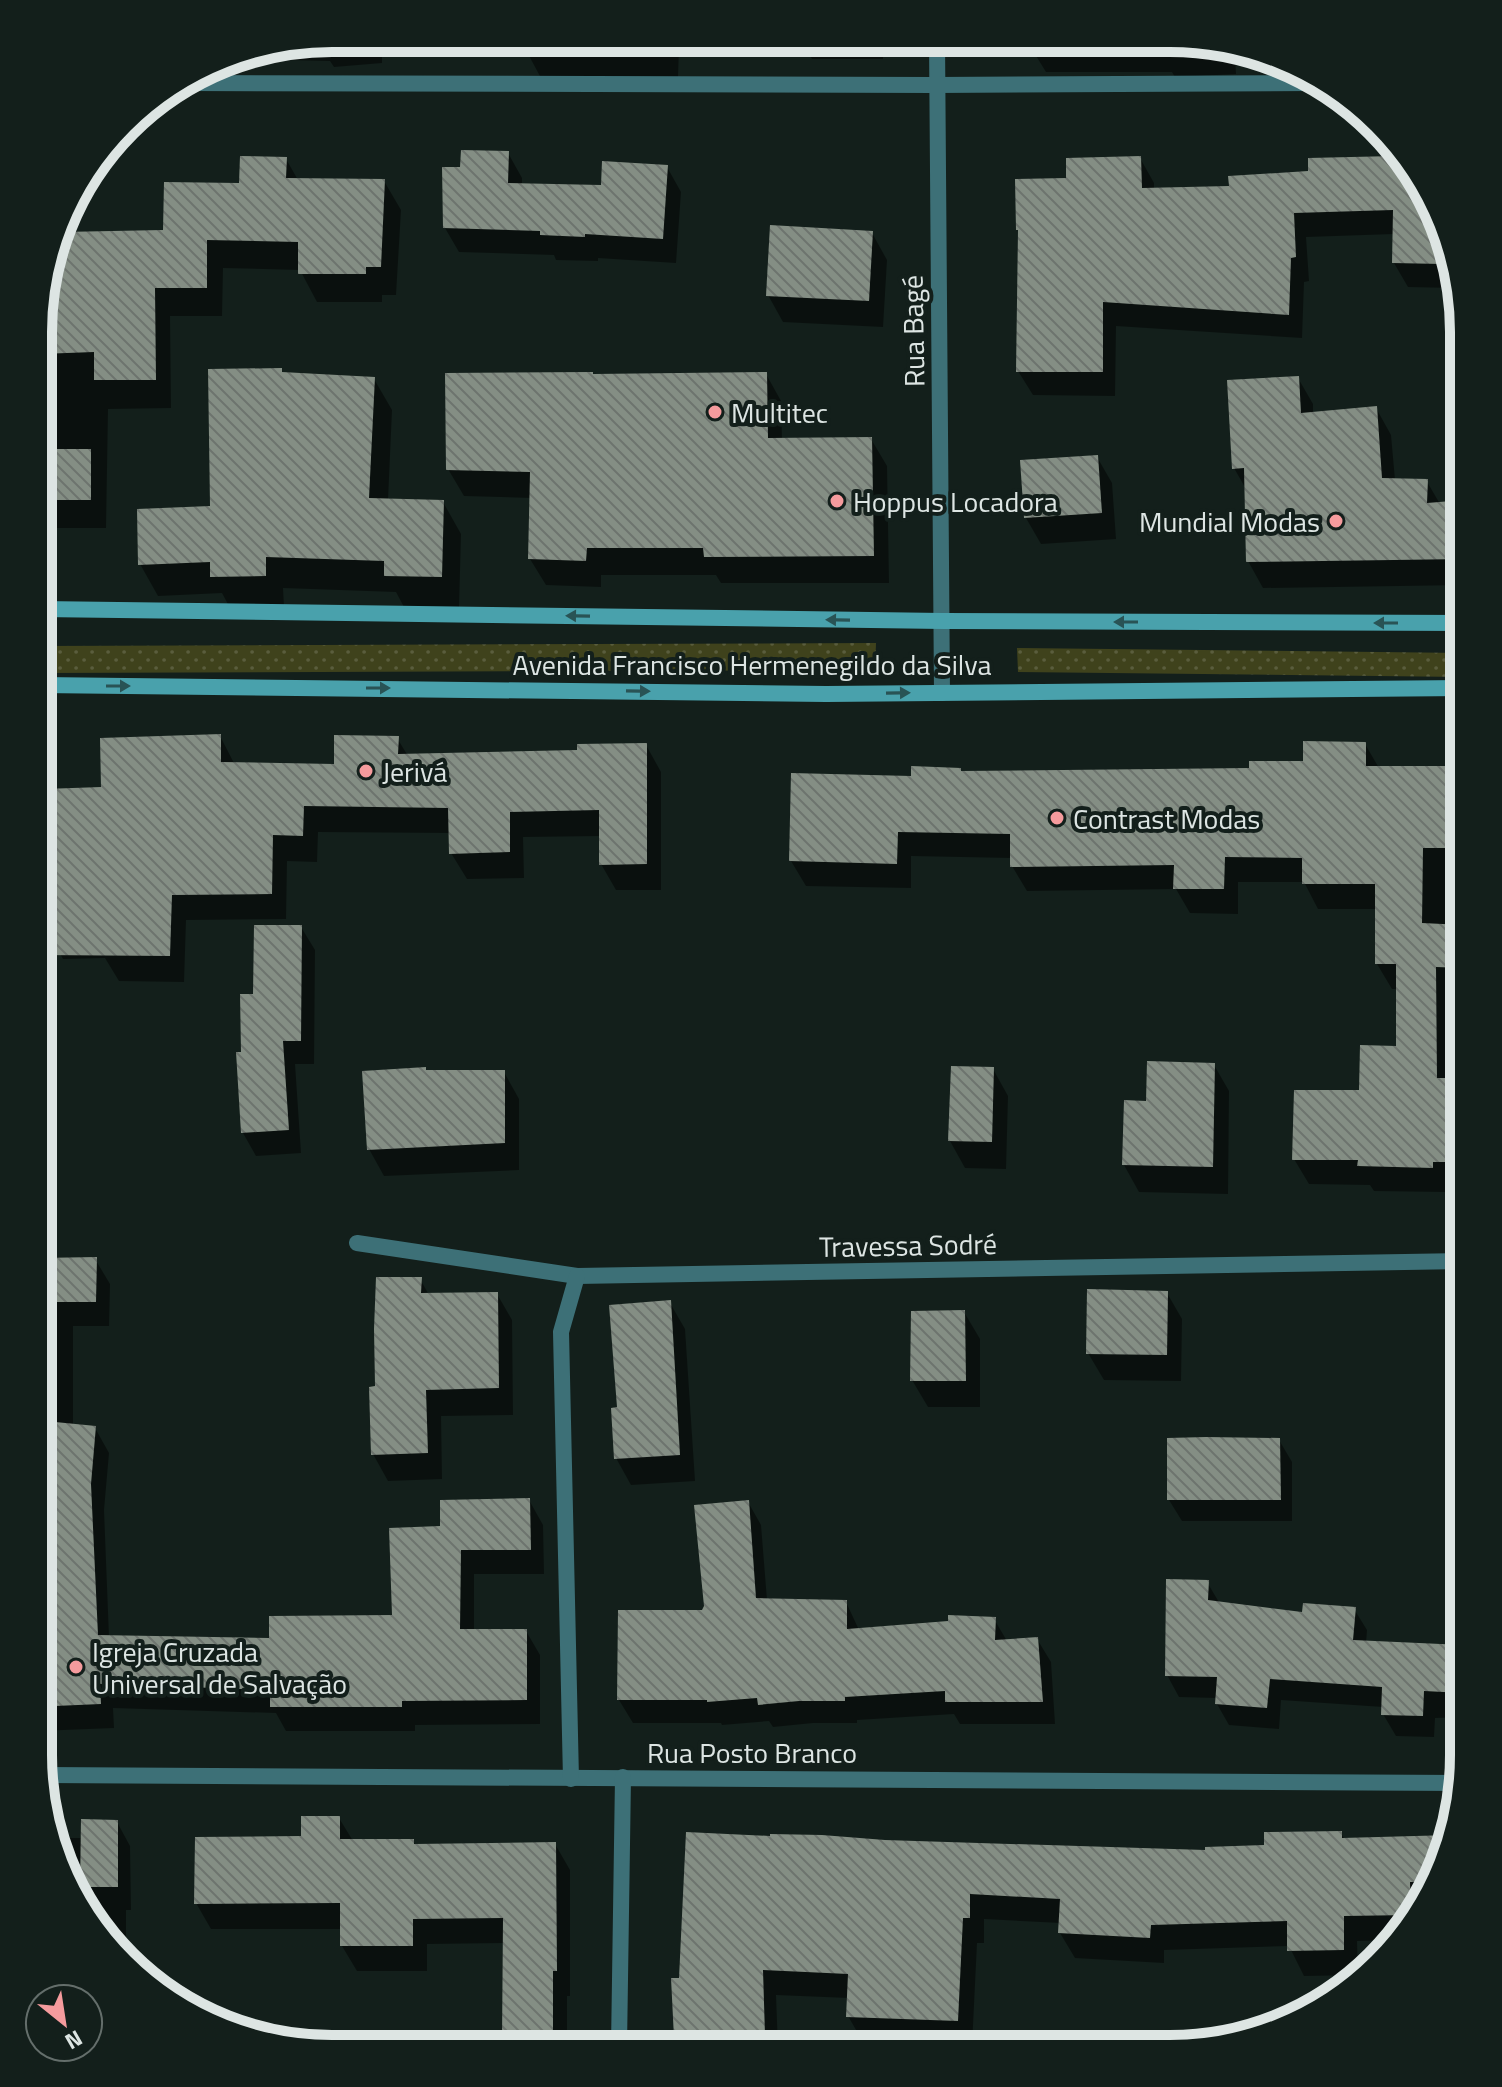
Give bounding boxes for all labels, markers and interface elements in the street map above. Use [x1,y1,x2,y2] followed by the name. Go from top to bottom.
[891,275,935,387] street label: Rua Bagé
[731,391,828,434] place label: Multitec
[706,403,724,421] marker: Multitec
[853,480,1058,523] place label: Hoppus Locadora
[828,492,846,510] marker: Hoppus Locadora
[1139,500,1320,543] place label: Mundial Modas
[1327,512,1345,530] marker: Mundial Modas
[565,610,590,622] one-way arrow
[825,614,850,626] one-way arrow
[1113,616,1138,628] one-way arrow
[1373,617,1398,629] one-way arrow
[512,643,992,686] street label: Avenida Francisco Hermenegildo da Silva
[106,680,131,692] one-way arrow
[366,682,391,694] one-way arrow
[626,684,651,697] one-way arrow
[886,687,911,699] one-way arrow
[382,750,447,793] place label: Jerivá
[357,762,375,780] marker: Jerivá
[1073,797,1260,840] place label: Contrast Modas
[1048,809,1066,827] marker: Contrast Modas
[819,1222,997,1268] street label: Travessa Sodré
[92,1630,347,1705] place label: Igreja Cruzada Universal de Salvação
[67,1658,85,1676] marker: Igreja Cruzada Universal de Salvação
[647,1731,857,1774] street label: Rua Posto Branco
[24,1983,104,2063] north arrow
[59,2022,89,2059] text: N

